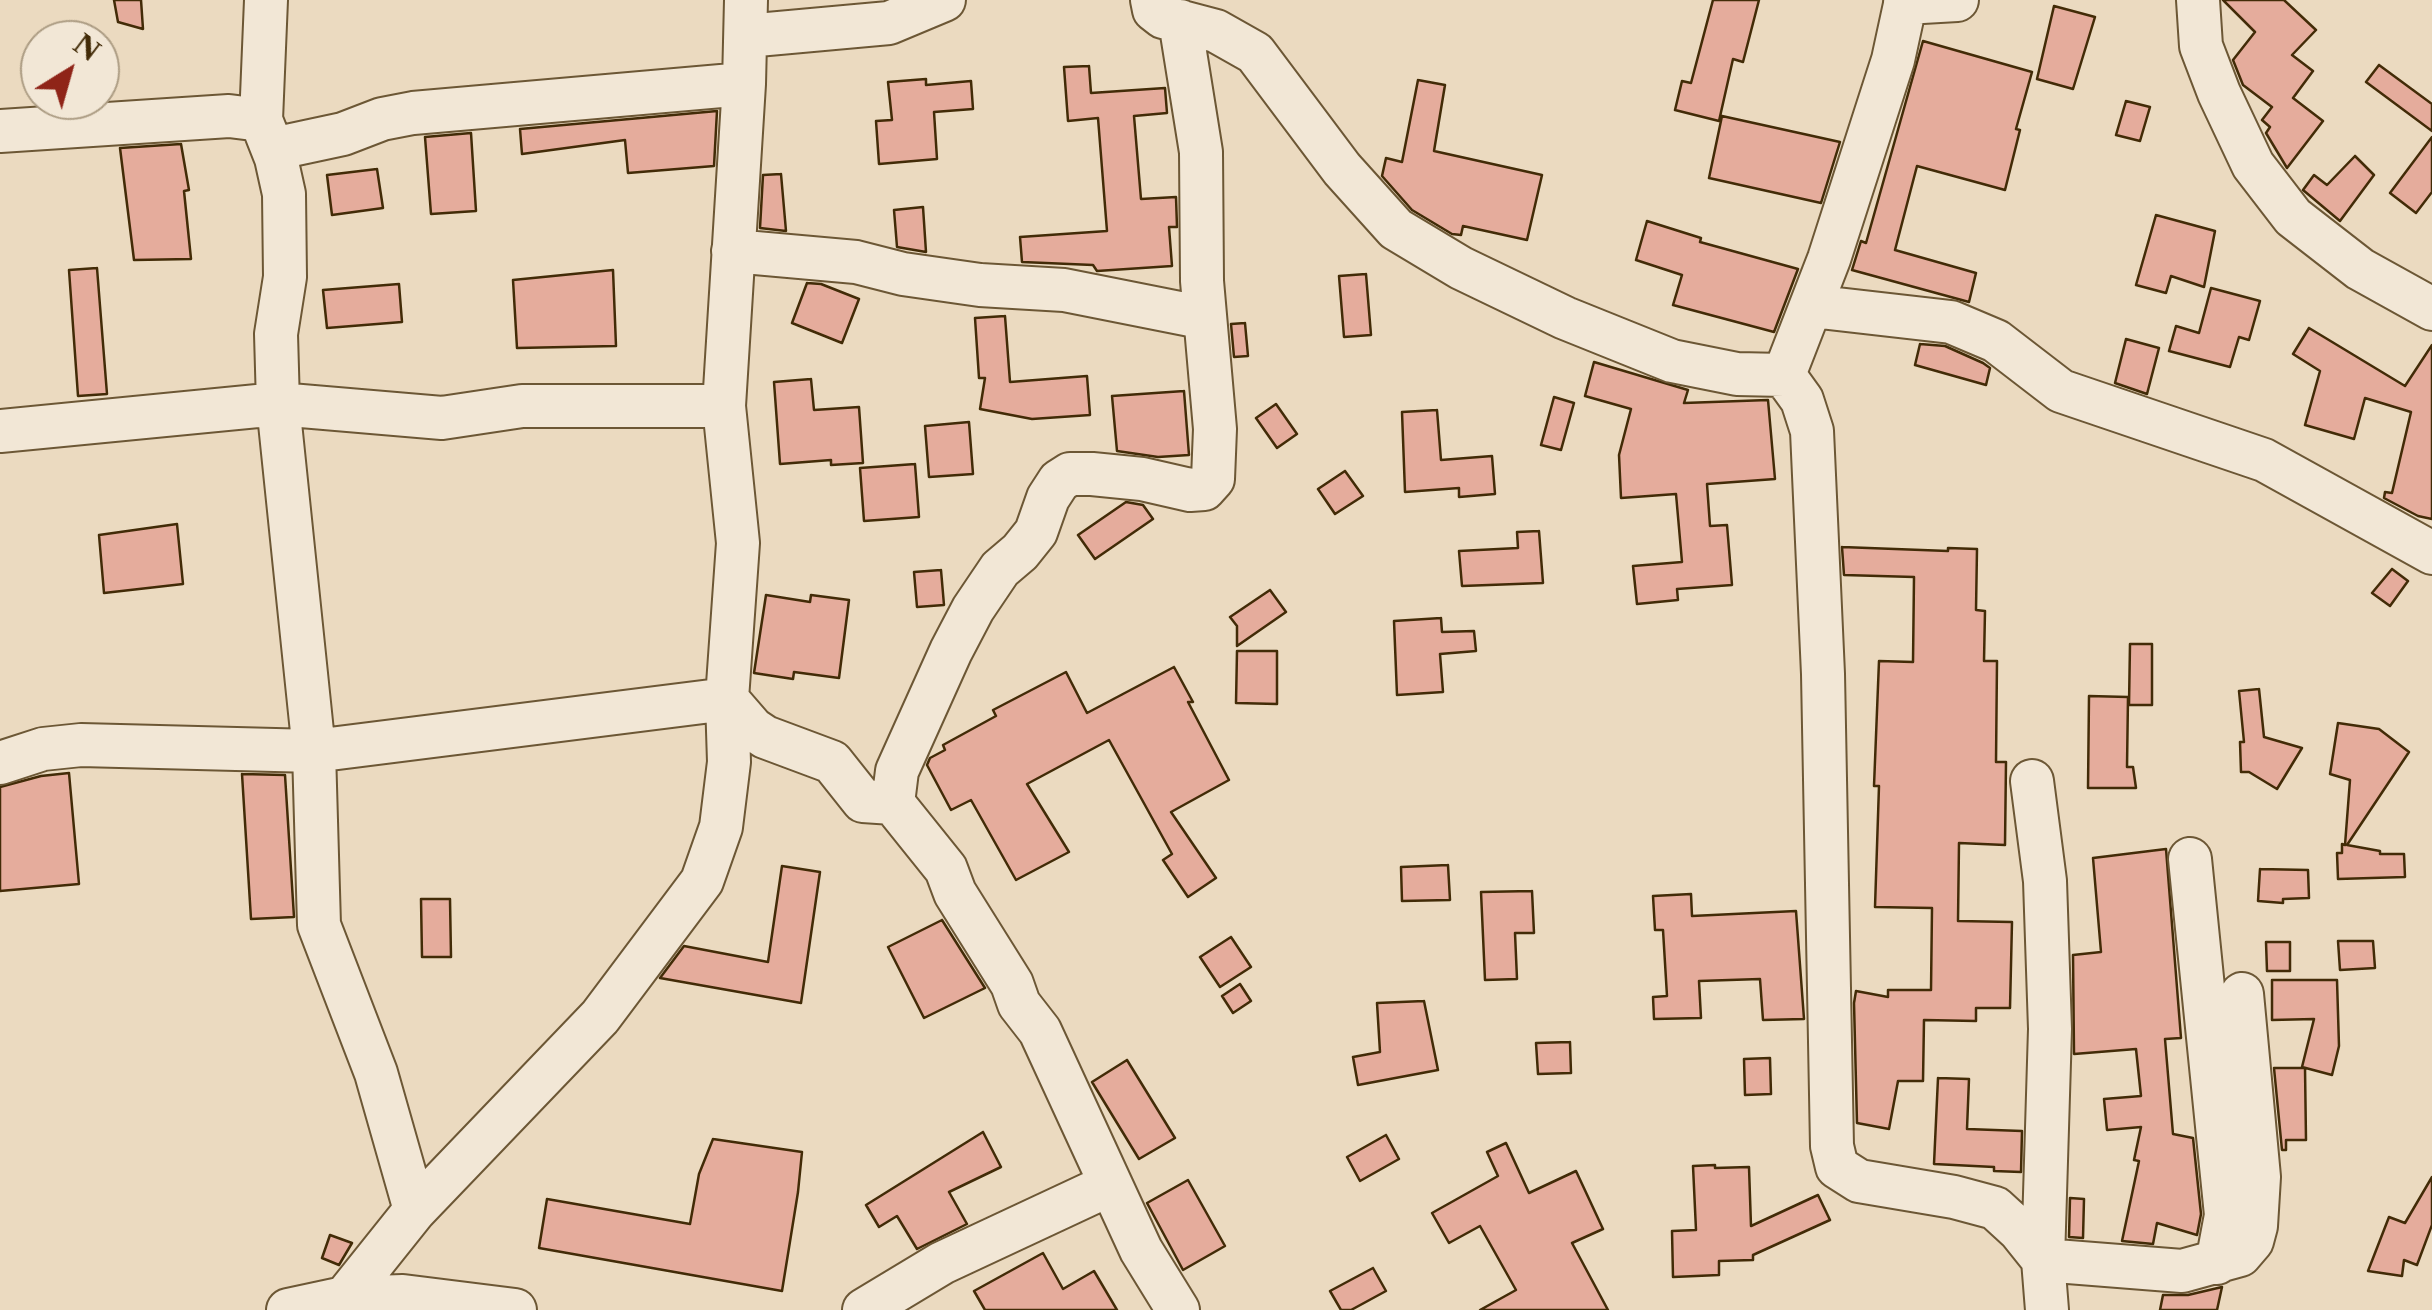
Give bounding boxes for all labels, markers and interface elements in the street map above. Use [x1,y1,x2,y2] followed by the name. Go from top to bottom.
[20,20,120,120] north arrow
[67,27,107,69] text: N

